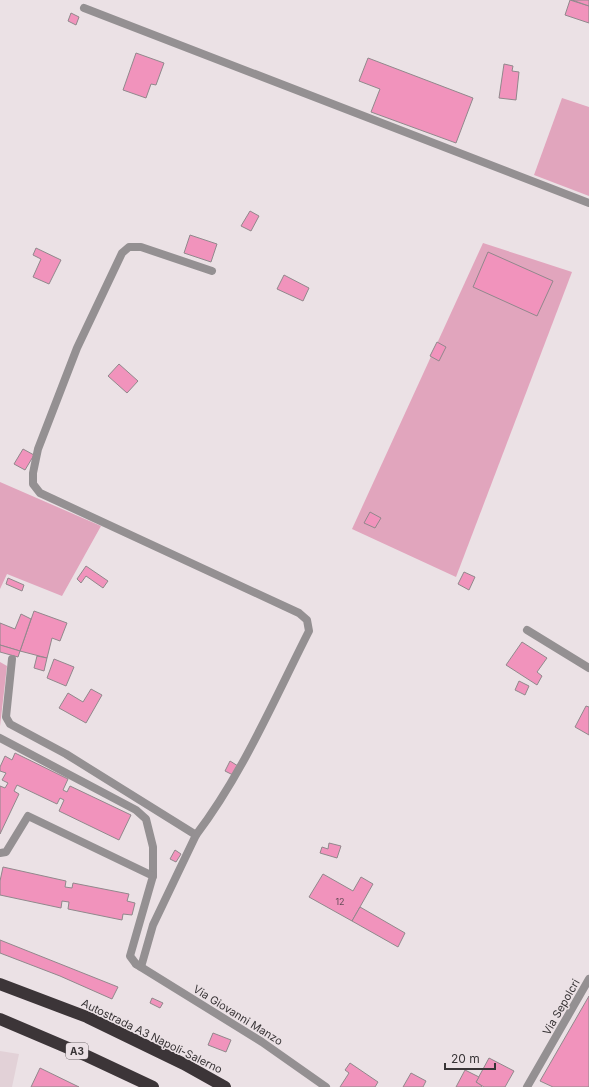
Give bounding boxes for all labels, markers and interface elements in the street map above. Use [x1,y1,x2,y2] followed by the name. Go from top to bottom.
[335,896,345,907] house number: 12
[539,977,583,1037] street label: Via Sepolcri
[191,982,286,1048] street label: Via Giovanni Manzo
[79,996,225,1077] street label: Autostrada A3 Napoli-Salerno
[66,1043,88,1059] road number: A3
[445,1045,495,1071] scale bar
[451,1051,480,1066] text: 20 m

